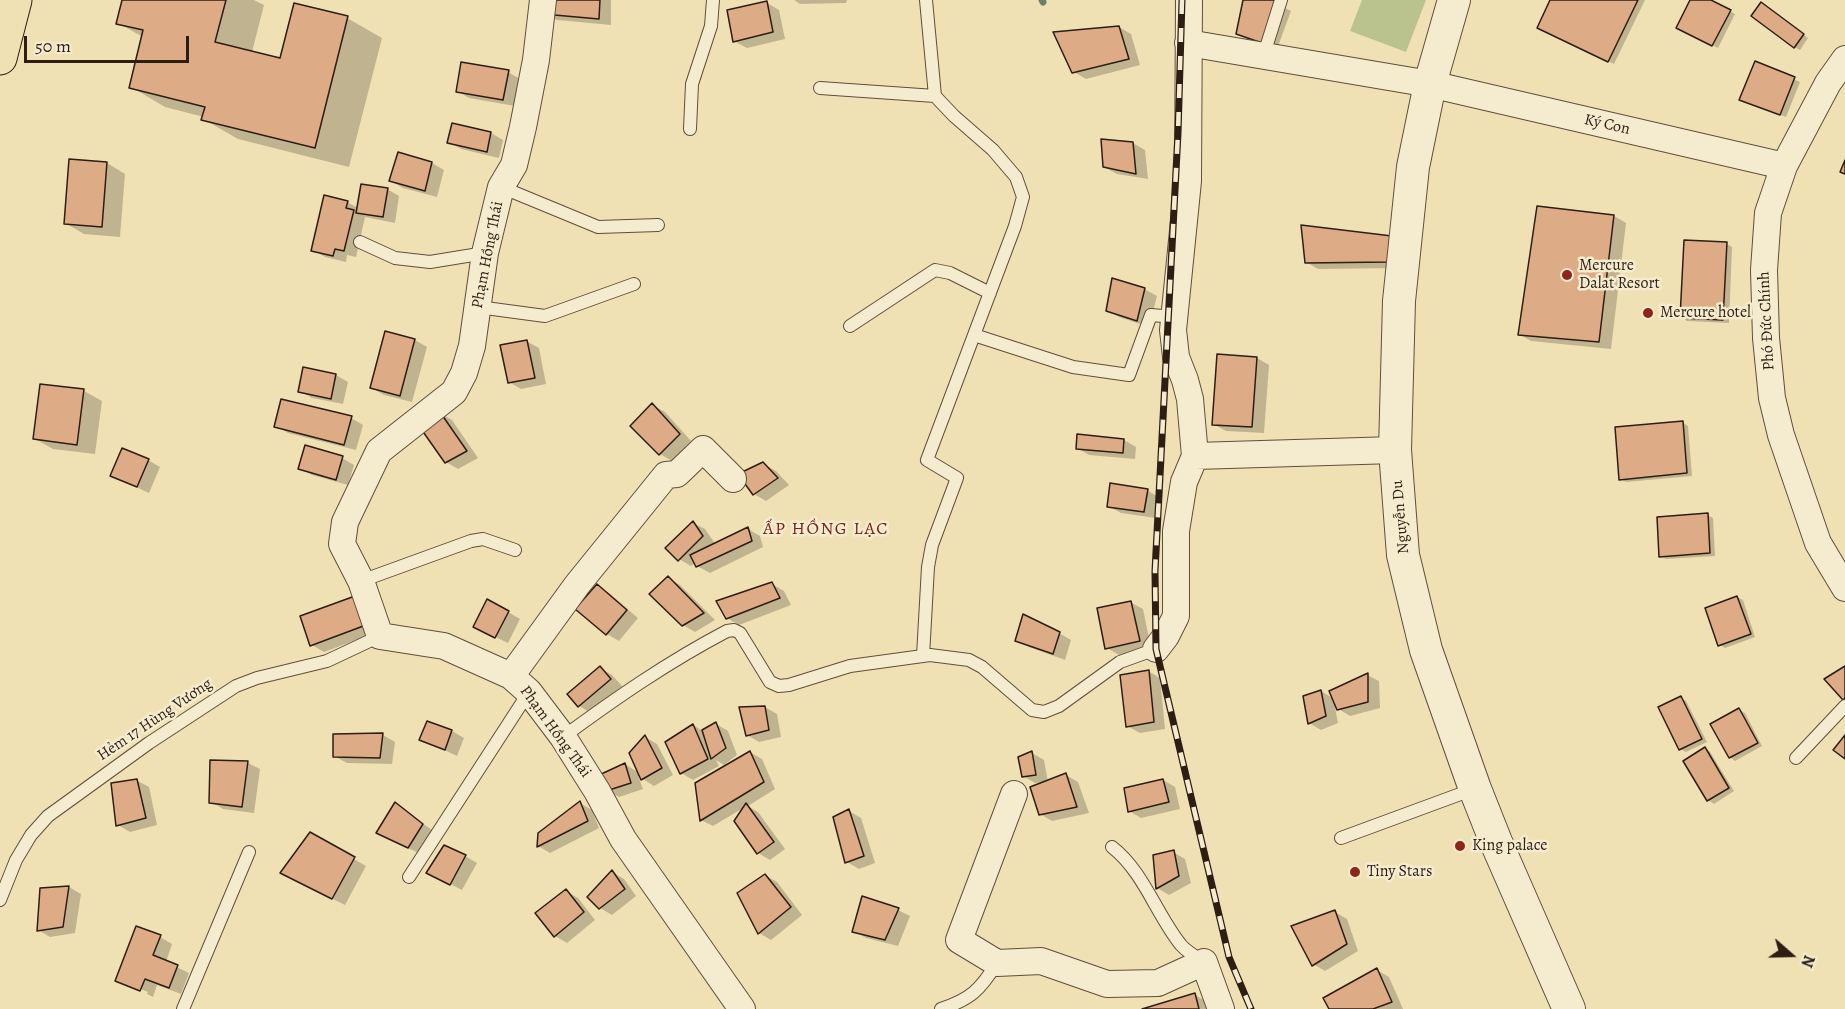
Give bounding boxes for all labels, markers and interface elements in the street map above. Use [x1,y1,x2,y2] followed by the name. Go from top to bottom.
[27,24,192,62] scale bar
[35,34,71,58] text: 50 m
[1582,110,1632,140] street label: Ký Con
[468,200,508,310] street label: Phạm Hồng Thái
[1579,256,1660,294] place label: Mercure Dalat Resort
[1560,268,1574,282] marker: Mercure Dalat Resort
[1755,271,1779,371] street label: Phó Đức Chính
[1660,303,1751,323] place label: Mercure hotel
[1641,306,1655,320] marker: Mercure hotel
[1388,479,1414,555] street label: Nguyễn Du
[763,519,889,541] district label: ẤP HỒNG LẠC
[94,674,216,766] street label: Hẻm 17 Hùng Vương
[515,682,595,782] street label: Phạm Hồng Thái
[1472,836,1547,856] place label: King palace
[1453,839,1467,853] marker: King palace
[1367,862,1432,882] place label: Tiny Stars
[1348,865,1362,879] marker: Tiny Stars
[1761,925,1821,985] north arrow
[1796,952,1820,970] text: N

